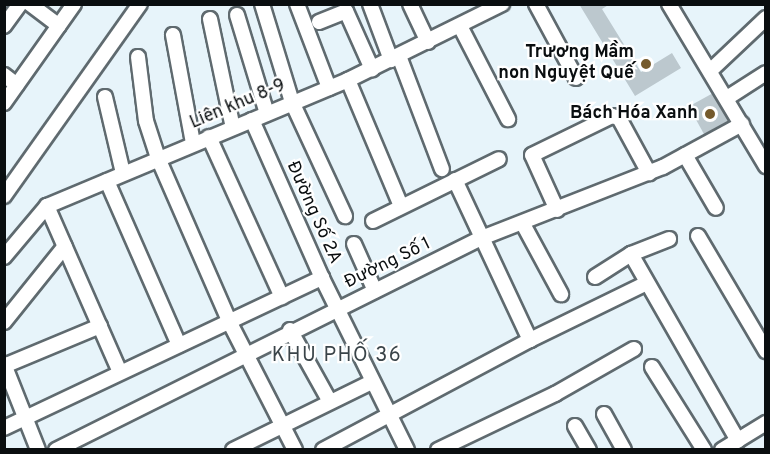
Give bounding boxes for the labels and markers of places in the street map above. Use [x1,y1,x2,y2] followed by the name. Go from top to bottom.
[498,43,634,86] place label: Trương Mầm non Nguyệt Quế
[639,57,653,71] marker: Trương Mầm non Nguyệt Quế
[570,103,698,125] place label: Bách Hóa Xanh
[703,107,717,121] marker: Bách Hóa Xanh

